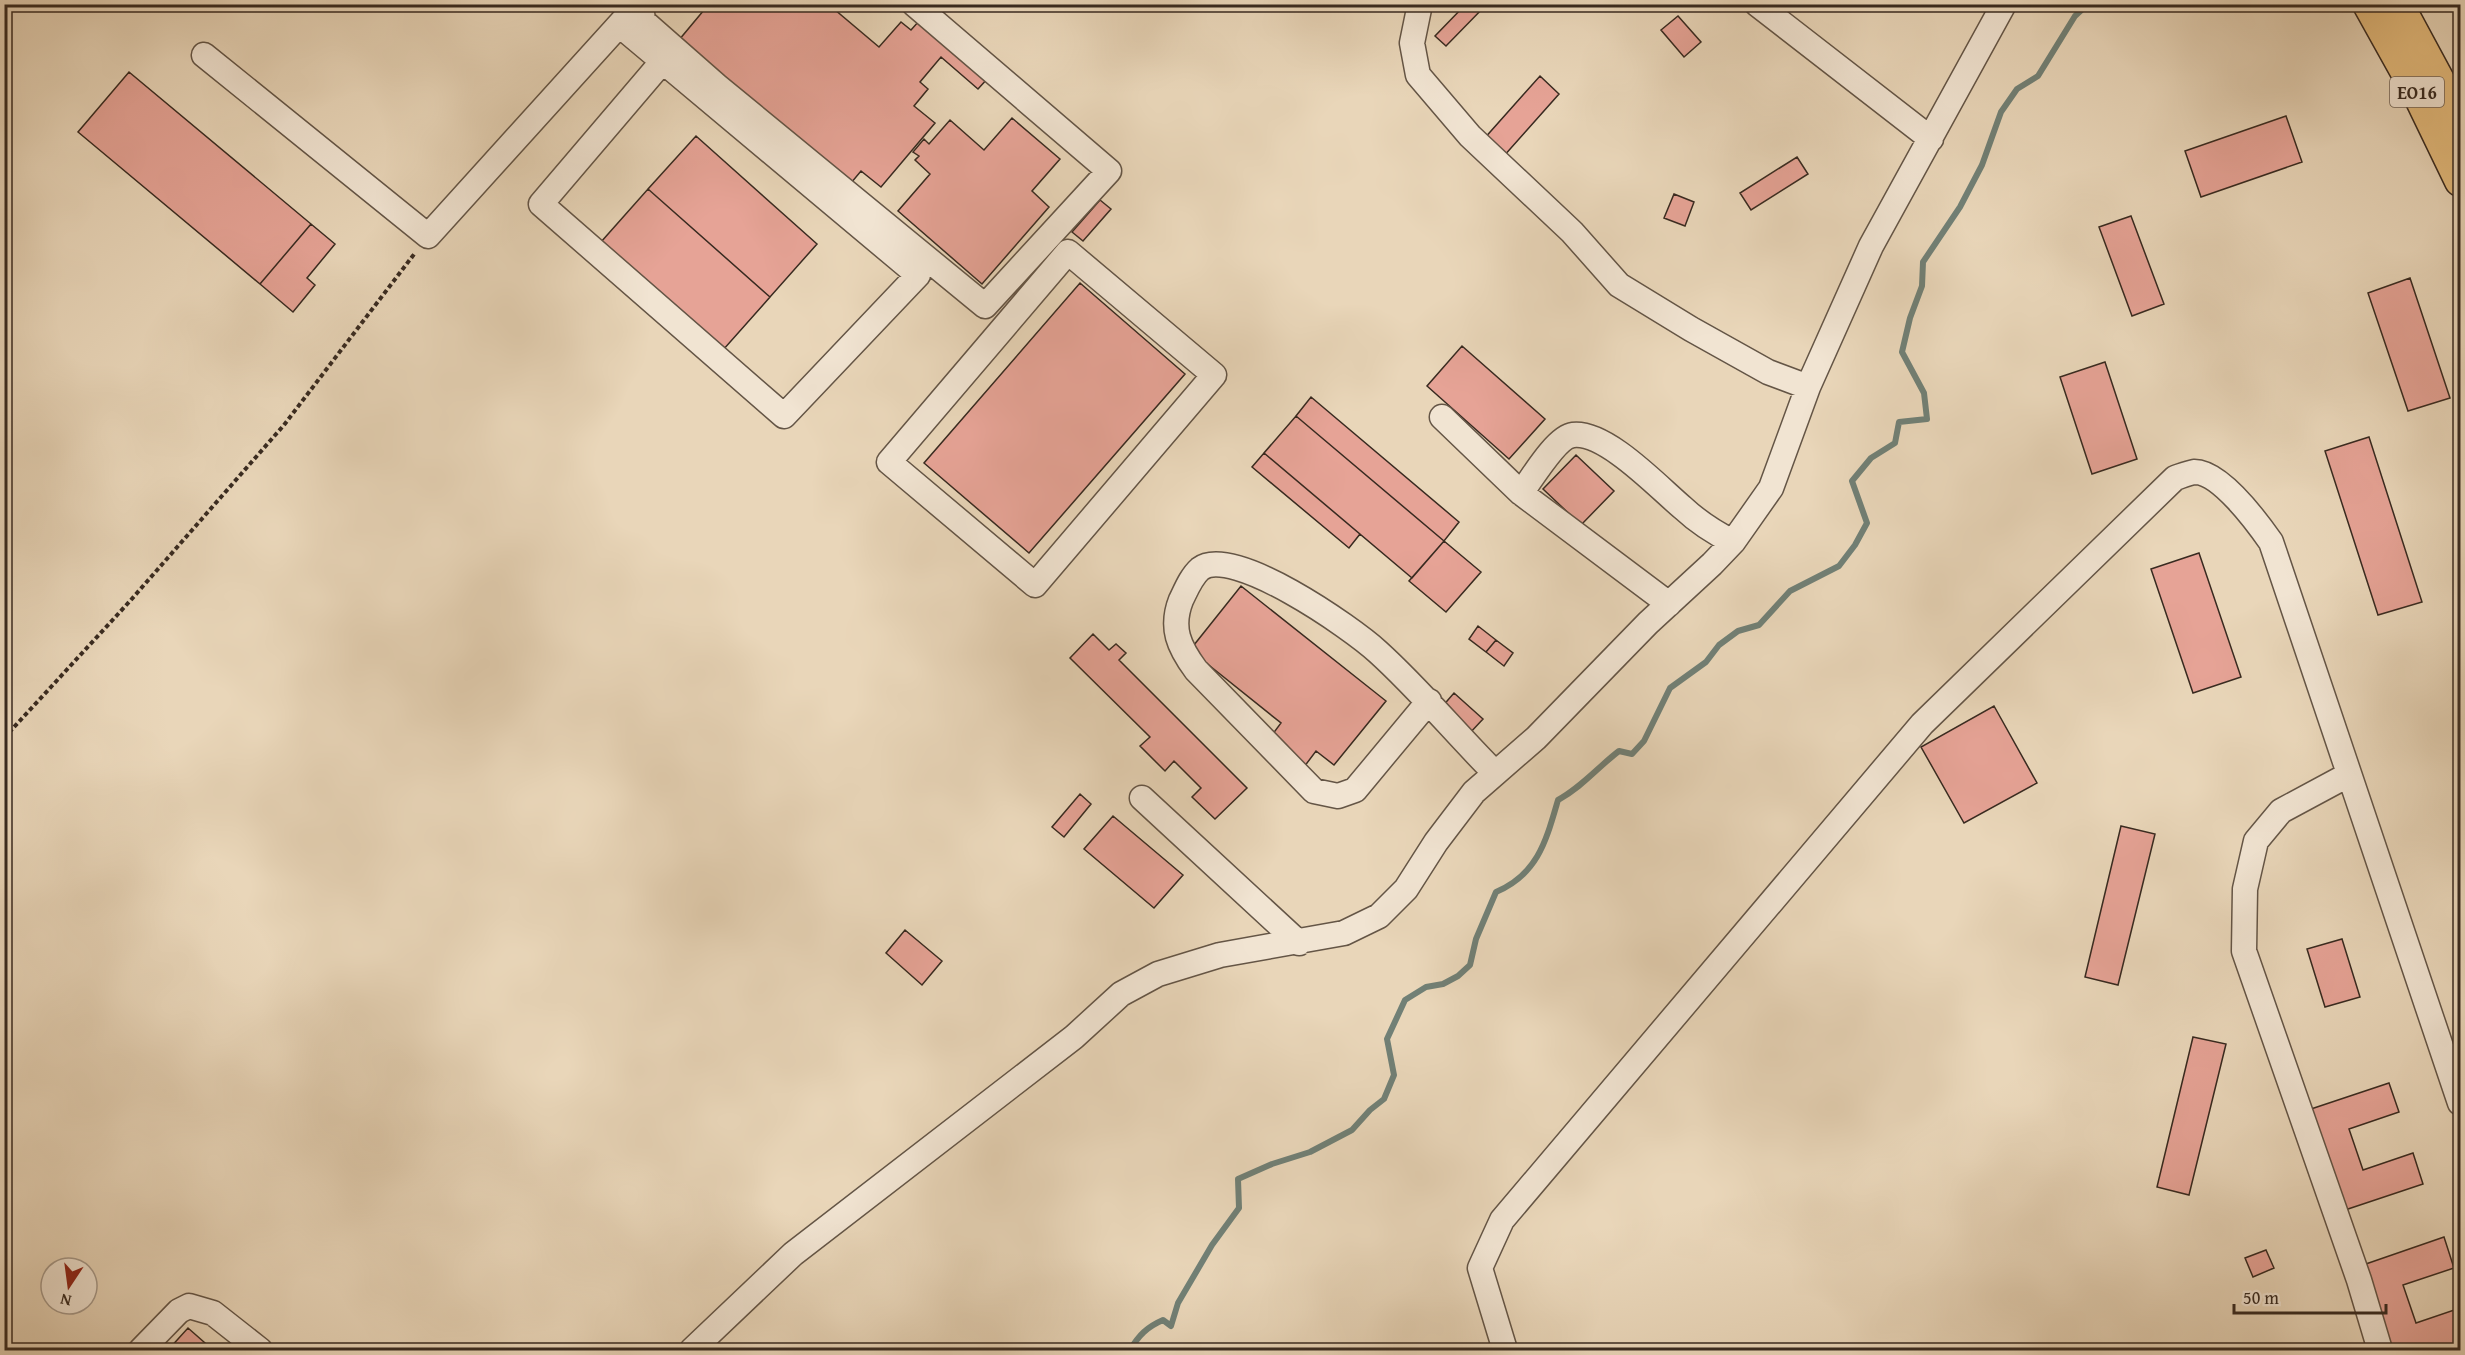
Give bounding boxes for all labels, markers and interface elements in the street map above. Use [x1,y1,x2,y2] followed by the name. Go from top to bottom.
[2390,77,2444,107] road number: ΕΟ16
[39,1256,99,1316] north arrow
[2234,1277,2386,1315] scale bar
[2243,1284,2279,1311] text: 50 m
[57,1288,74,1314] text: N

